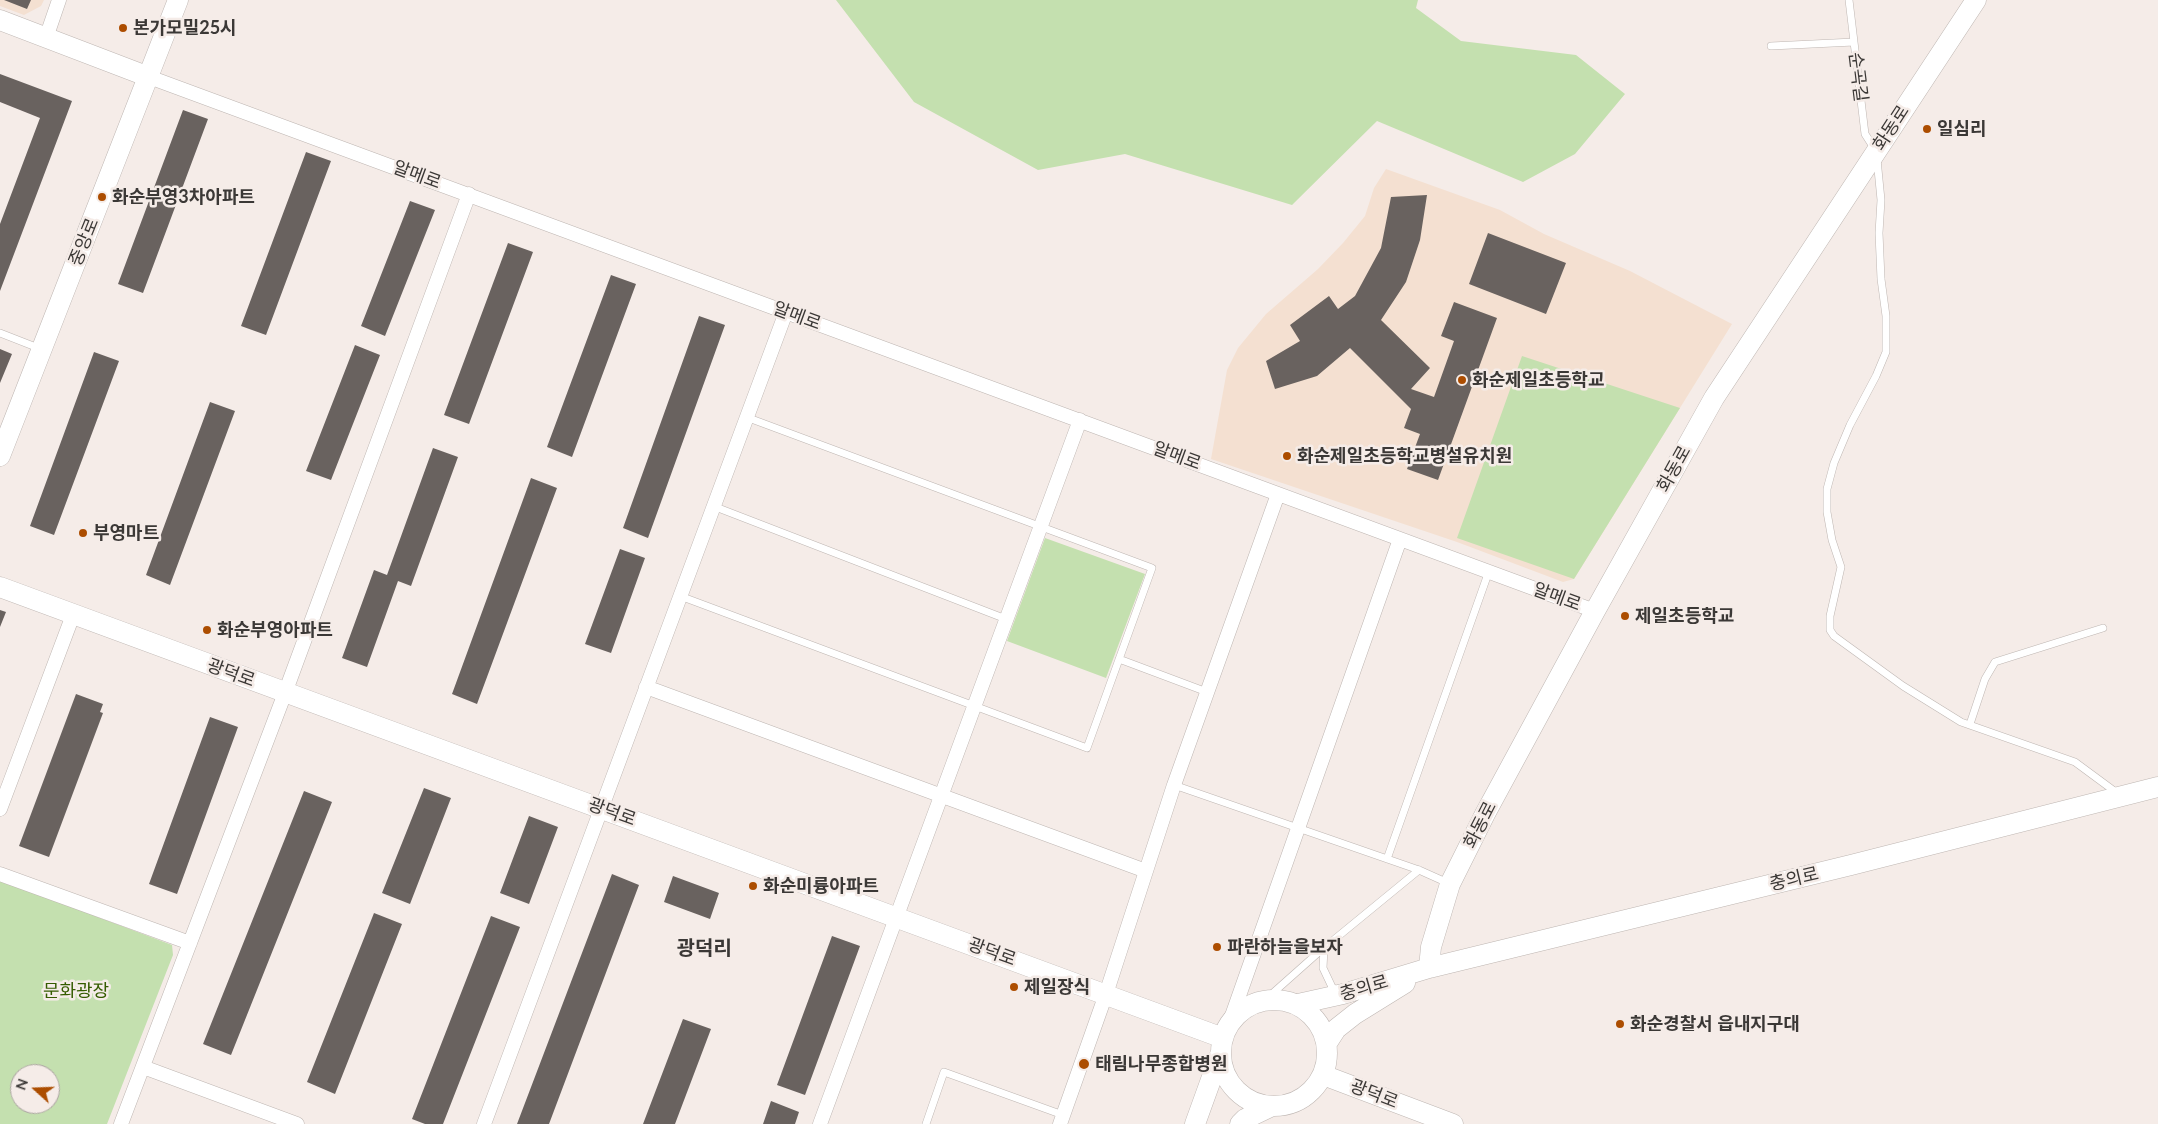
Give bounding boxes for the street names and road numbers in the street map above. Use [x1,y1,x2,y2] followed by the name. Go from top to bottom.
[1844,51,1872,103] street label: 순곡길
[1868,101,1914,155] street label: 화동로
[390,156,444,194] street label: 알메로
[65,215,103,269] street label: 중앙로
[770,297,824,335] street label: 알메로
[1150,437,1204,475] street label: 알메로
[1653,442,1695,496] street label: 화동로
[1530,578,1584,616] street label: 알메로
[204,654,258,692] street label: 광덕로
[585,793,639,831] street label: 광덕로
[1459,798,1501,852] street label: 화동로
[1767,863,1821,895] street label: 충의로
[965,933,1019,971] street label: 광덕로
[1337,971,1391,1005] street label: 충의로
[1347,1075,1401,1113] street label: 광덕로

